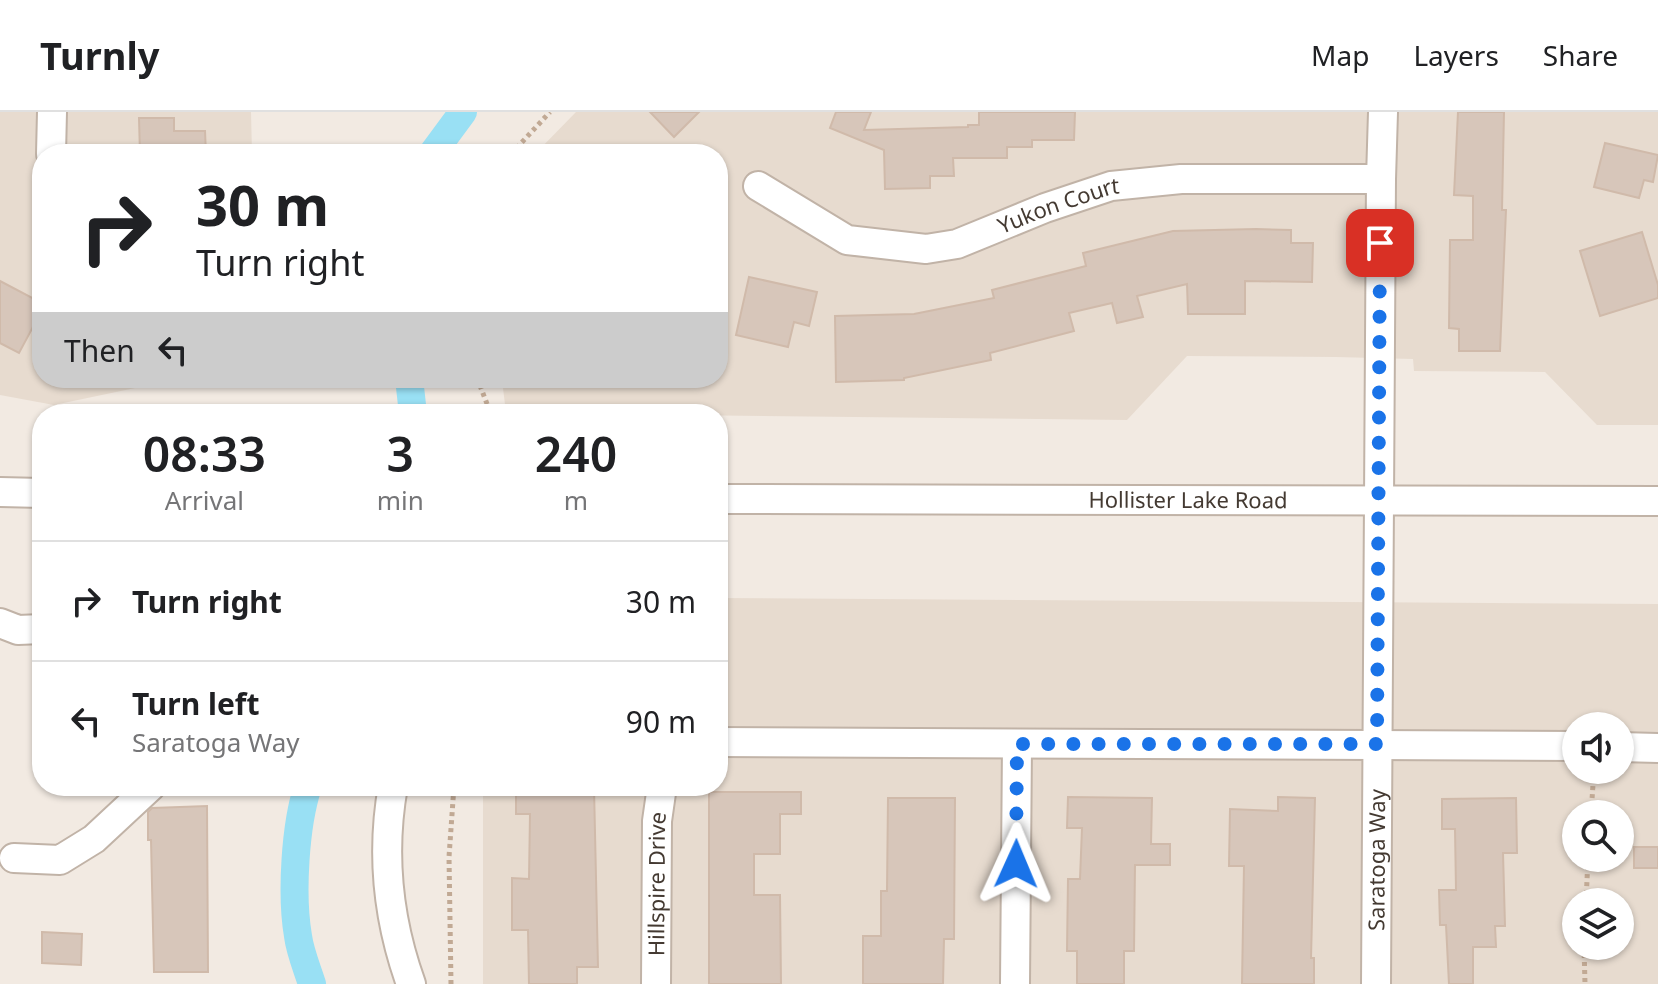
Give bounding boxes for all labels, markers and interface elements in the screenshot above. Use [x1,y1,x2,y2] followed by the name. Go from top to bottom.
[40,29,159,81] text: Turnly
[1311,36,1369,74] text: Map
[1413,36,1499,74] text: Layers
[1543,36,1618,74] text: Share
[196,166,329,242] text: 30 m
[993,169,1121,240] street label: Yukon Court
[64,176,168,280] icon: right
[1346,209,1414,277] pin
[1358,221,1402,265] icon: arrive
[196,238,364,287] text: Turn right
[151,328,195,372] icon: left
[64,330,135,371] text: Then
[143,421,266,486] text: 08:33
[387,421,414,486] text: 3
[535,421,617,486] text: 240
[165,482,244,518] text: Arrival
[377,482,424,518] text: min
[564,482,588,518] text: m
[1088,484,1288,514] street label: Hollister Lake Road
[64,579,108,623] icon: right
[132,581,282,622] text: Turn right
[626,581,696,622] text: 30 m
[132,683,260,724] text: Turn left
[64,699,108,743] icon: left
[626,701,696,742] text: 90 m
[1562,712,1634,960] map controls
[1562,712,1634,784] button: sound
[132,724,300,760] text: Saratoga Way
[1360,788,1391,931] street label: Saratoga Way
[1562,800,1634,872] button: search
[640,810,672,956] street label: Hillspire Drive
[974,822,1058,906] position arrow
[1562,888,1634,960] button: layers

